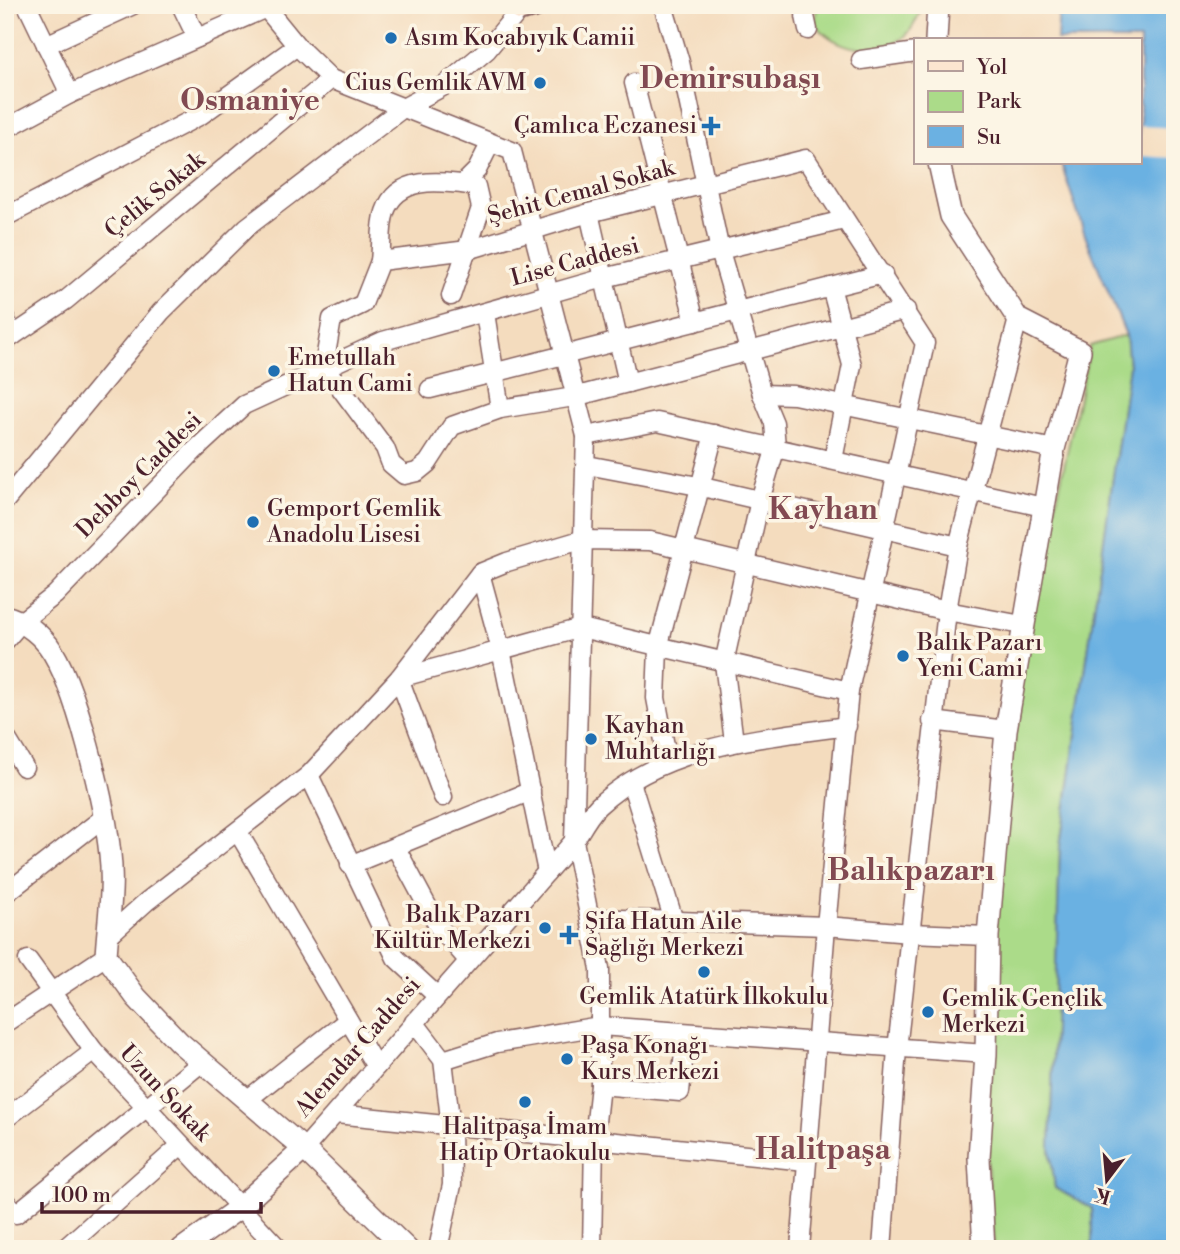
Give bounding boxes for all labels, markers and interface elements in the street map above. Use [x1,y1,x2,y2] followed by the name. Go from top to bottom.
[404,24,635,52] place label: Asım Kocabıyık Camii
[383,30,399,46] marker: Asım Kocabıyık Camii
[914,38,1142,164] legend
[976,55,1007,81] text: Yol
[640,60,821,98] district label: Demirsubaşı
[345,69,527,97] place label: Cius Gemlik AVM
[532,75,548,91] marker: Cius Gemlik AVM
[180,82,320,120] district label: Osmaniye
[977,89,1022,115] text: Park
[514,112,697,140] place label: Çamlıca Eczanesi
[703,118,719,134] marker: Çamlıca Eczanesi
[977,125,1001,151] text: Su
[99,145,212,244] street label: Çelik Sokak
[485,153,678,230] street label: Şehit Cemal Sokak
[508,231,642,293] street label: Lise Caddesi
[288,344,413,398] place label: Emetullah Hatun Cami
[266,363,282,379] marker: Emetullah Hatun Cami
[70,406,208,544] street label: Debboy Caddesi
[768,491,878,529] district label: Kayhan
[266,495,441,549] place label: Gemport Gemlik Anadolu Lisesi
[245,514,261,530] marker: Gemport Gemlik Anadolu Lisesi
[916,629,1042,683] place label: Balık Pazarı Yeni Cami
[895,648,911,664] marker: Balık Pazarı Yeni Cami
[605,712,716,766] place label: Kayhan Muhtarlığı
[583,731,599,747] marker: Kayhan Muhtarlığı
[827,852,995,890] district label: Balıkpazarı
[374,901,531,955] place label: Balık Pazarı Kültür Merkezi
[585,908,744,962] place label: Şifa Hatun Aile Sağlığı Merkezi
[537,920,553,936] marker: Balık Pazarı Kültür Merkezi
[559,925,579,945] marker: Şifa Hatun Aile Sağlığı Merkezi
[696,964,712,980] marker: Gemlik Atatürk İlkokulu
[289,971,426,1124] street label: Alemdar Caddesi
[579,981,829,1011] place label: Gemlik Atatürk İlkokulu
[942,985,1103,1039] place label: Gemlik Gençlik Merkezi
[920,1004,936,1020] marker: Gemlik Gençlik Merkezi
[581,1032,720,1086] place label: Paşa Konağı Kurs Merkezi
[113,1039,217,1148] street label: Uzun Sokak
[559,1051,575,1067] marker: Paşa Konağı Kurs Merkezi
[517,1094,533,1110] marker: Halitpaşa İmam Hatip Ortaokulu
[439,1111,611,1167] place label: Halitpaşa İmam Hatip Ortaokulu
[755,1131,891,1169] district label: Halitpaşa
[1072,1146,1142,1216] north arrow
[42,1170,261,1214] scale bar
[1091,1182,1113,1209] text: K
[52,1183,111,1209] text: 100 m

